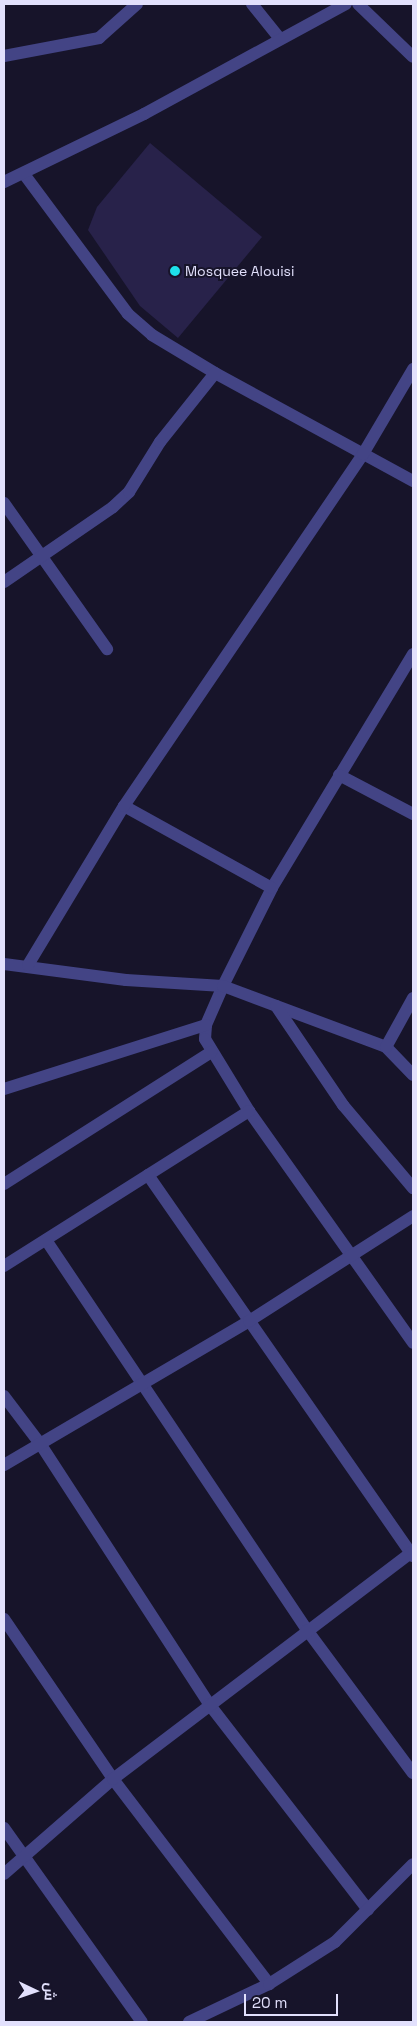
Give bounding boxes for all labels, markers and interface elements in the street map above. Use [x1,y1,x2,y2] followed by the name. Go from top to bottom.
[185,263,295,279] place label: Mosquee Alouisi
[169,265,181,277] marker: Mosquee Alouisi
[10,1966,60,2016] north arrow
[41,1982,59,2001] text: ش
[247,1984,341,2016] scale bar
[252,1993,287,2012] text: 20 m

